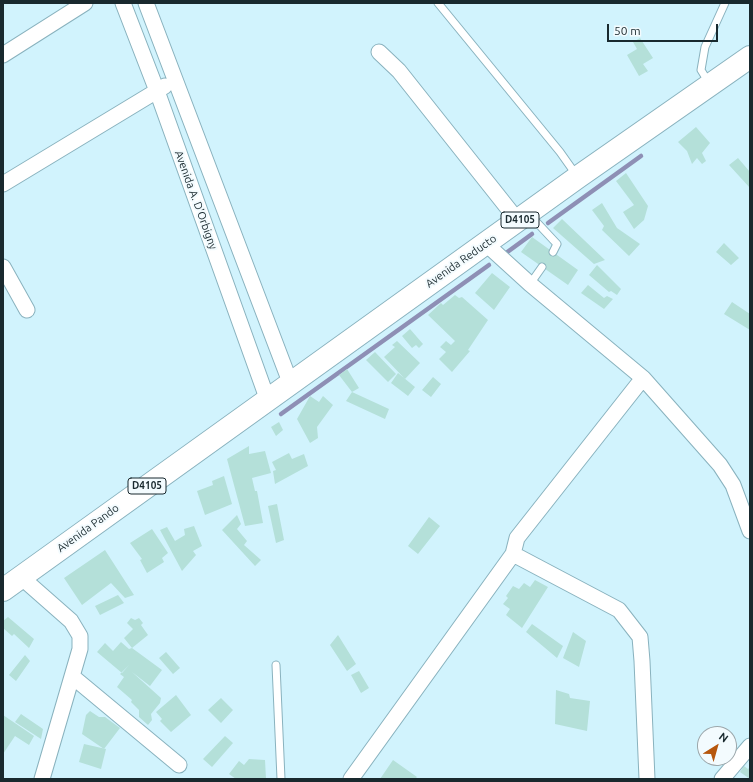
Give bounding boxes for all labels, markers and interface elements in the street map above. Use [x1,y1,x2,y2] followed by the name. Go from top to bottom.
[609,16,720,42] scale bar
[614,24,641,37] text: 50 m
[172,149,220,251] street label: Avenida A. D'Orbigny
[501,212,539,228] road number: D4105
[423,232,499,290] street label: Avenida Reducto
[128,478,166,494] road number: D4105
[54,501,122,555] street label: Avenida Pando
[697,726,737,766] north arrow
[717,730,731,744] text: N

